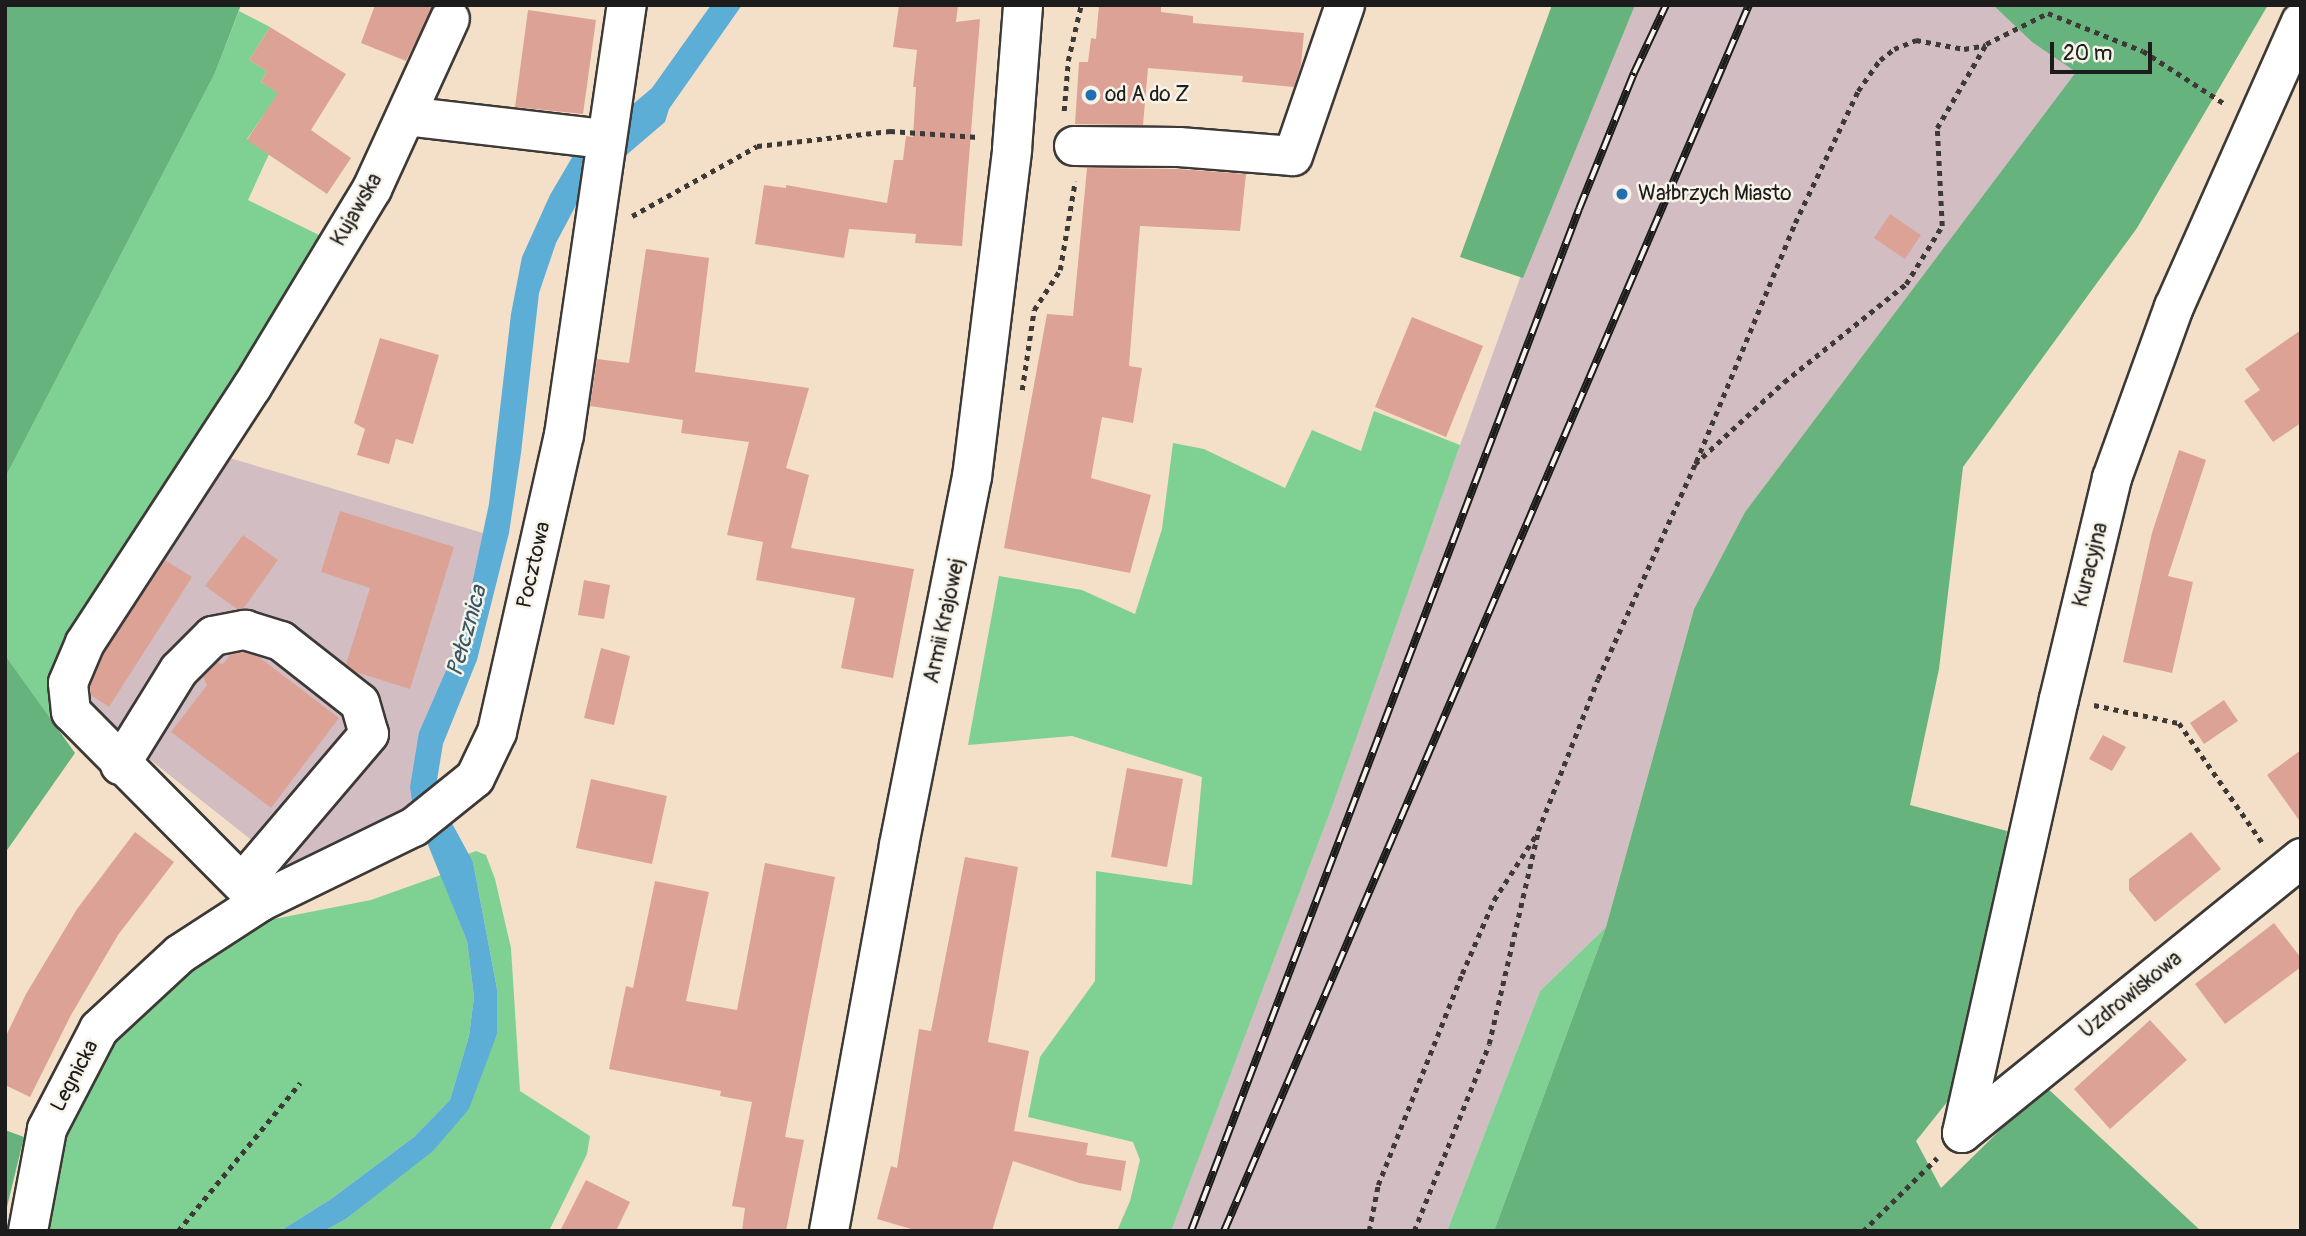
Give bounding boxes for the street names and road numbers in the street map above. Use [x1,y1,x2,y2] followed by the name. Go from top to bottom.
[326,169,388,251] street label: Kujawska
[512,519,556,611] street label: Pocztowa
[2068,520,2114,610] street label: Kuracyjna
[919,556,971,686] street label: Armii Krajowej
[2075,946,2187,1044] street label: Uzdrowiskowa
[46,1036,104,1116] street label: Legnicka

